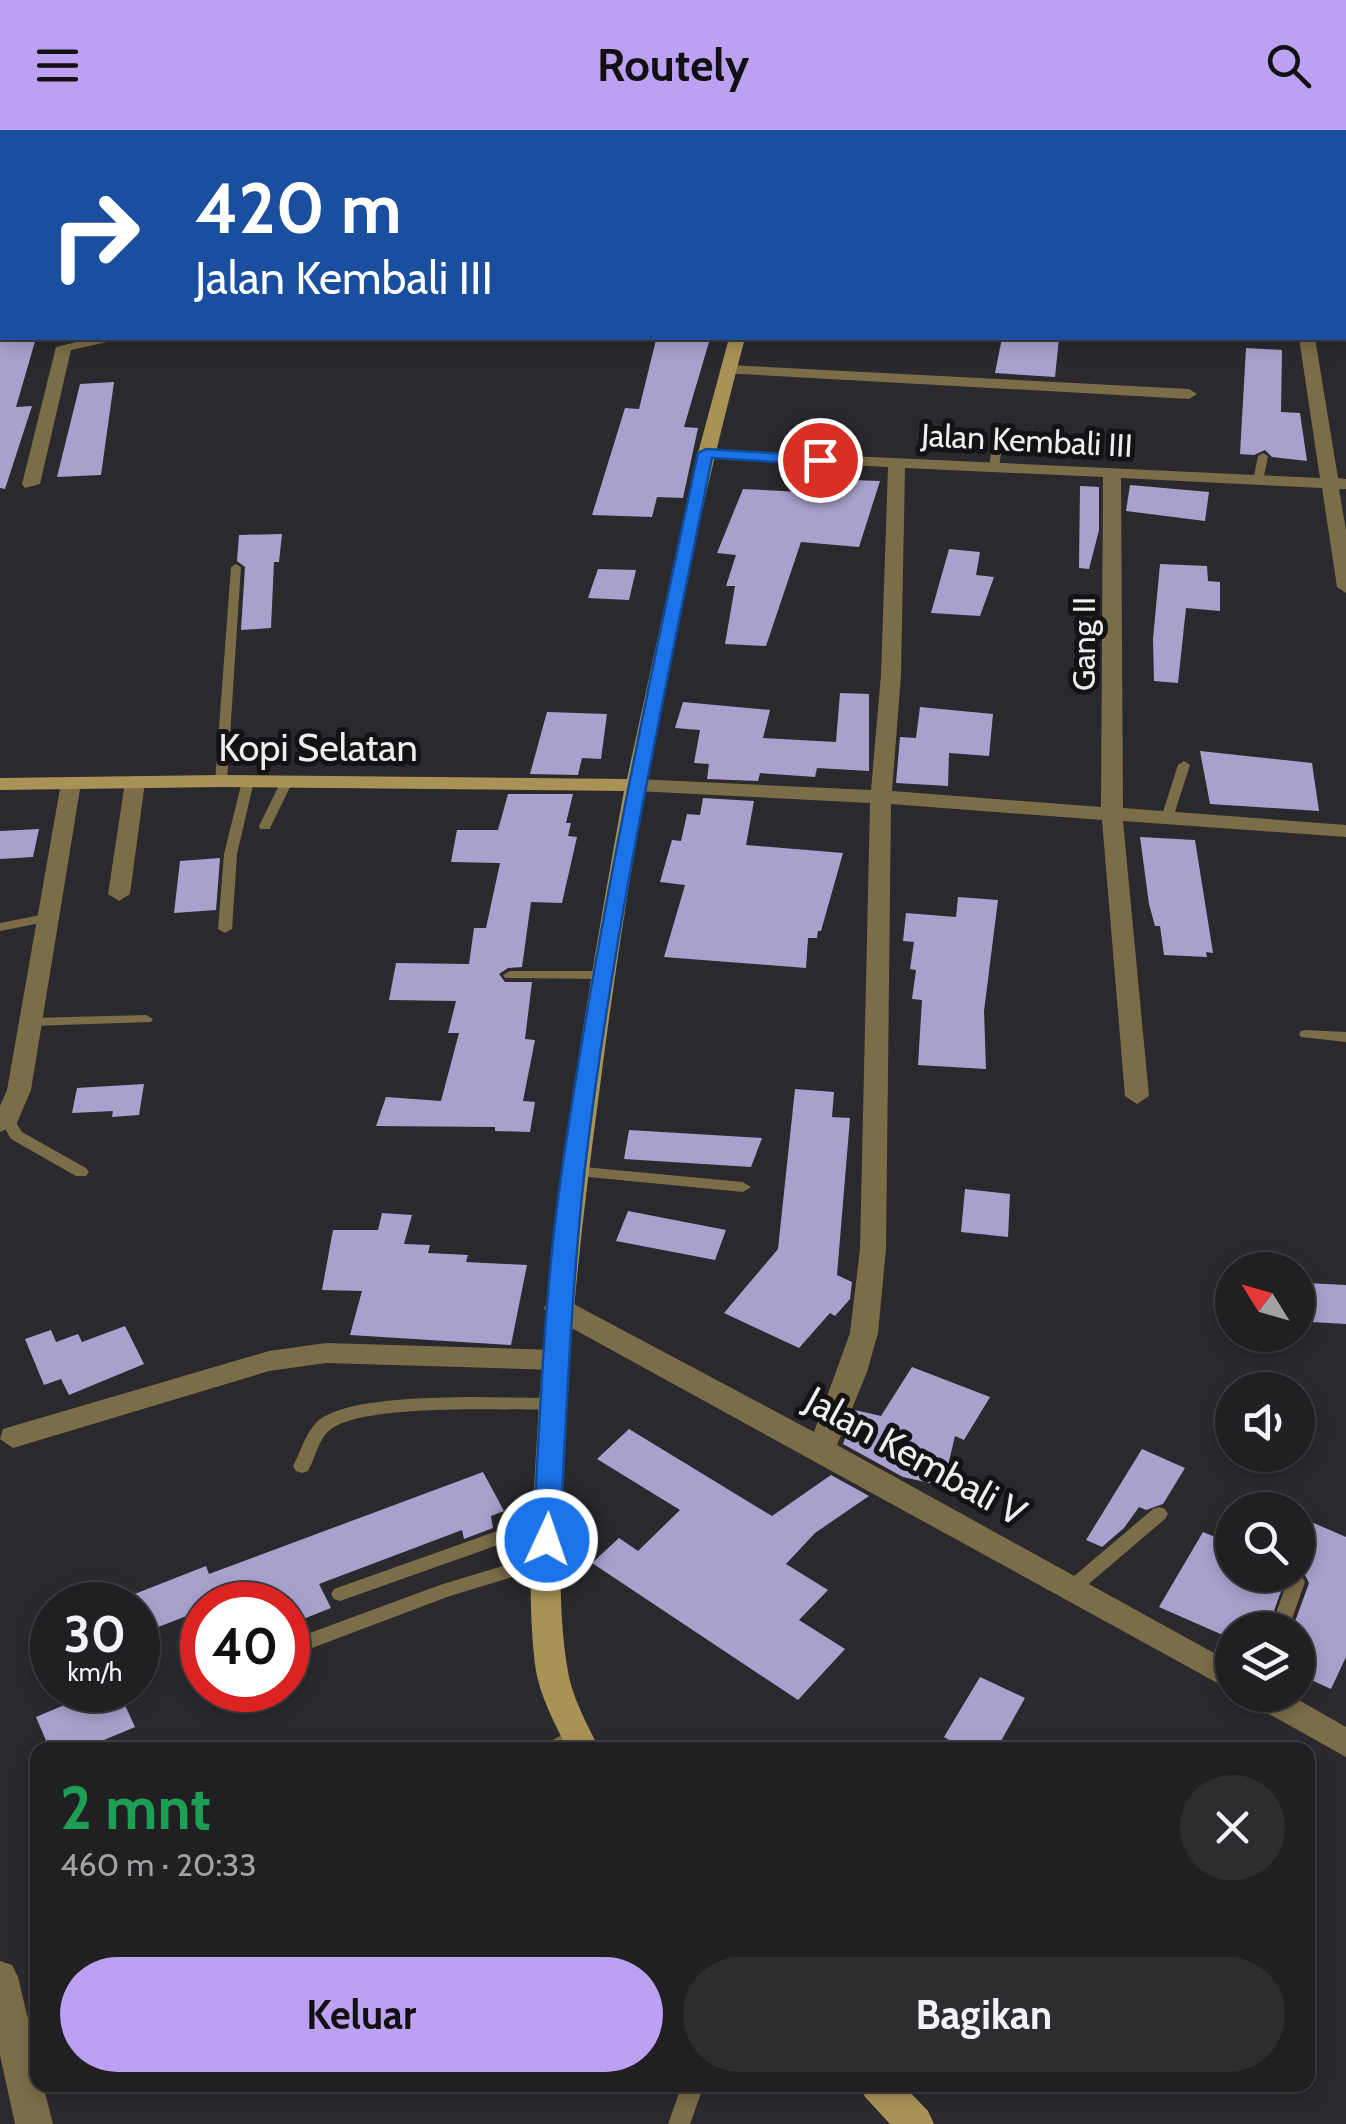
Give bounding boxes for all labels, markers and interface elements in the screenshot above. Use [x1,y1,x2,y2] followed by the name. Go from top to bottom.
[30,38,85,93] icon: menu
[597,38,749,92] text: Routely
[1261,38,1316,93] icon: search
[195,165,402,251] text: 420 m
[30,170,160,300] icon: right
[195,251,493,305] text: Jalan Kembali III
[919,415,1134,465] street label: Jalan Kembali III
[778,418,863,503] pin
[793,433,848,488] icon: arrive
[1064,597,1103,691] street label: Gang II
[218,724,418,771] street label: Kopi Selatan
[1215,1252,1315,1352] north arrow
[1215,1252,1315,1712] map controls
[1215,1372,1315,1472] button: sound
[796,1375,1036,1536] street label: Jalan Kembali V
[495,1488,599,1592] position arrow
[1215,1492,1315,1592] button: search
[180,1582,310,1712] speed limit sign: 40
[64,1604,126,1665] text: 30
[1215,1612,1315,1712] button: layers
[68,1657,122,1687] text: km/h
[60,1771,211,1844] text: 2 mnt
[1180,1775,1285,1880] button: close
[60,1845,257,1884] text: 460 m · 20:33
[60,1957,663,2072] button: Keluar
[683,1957,1285,2072] button: Bagikan

